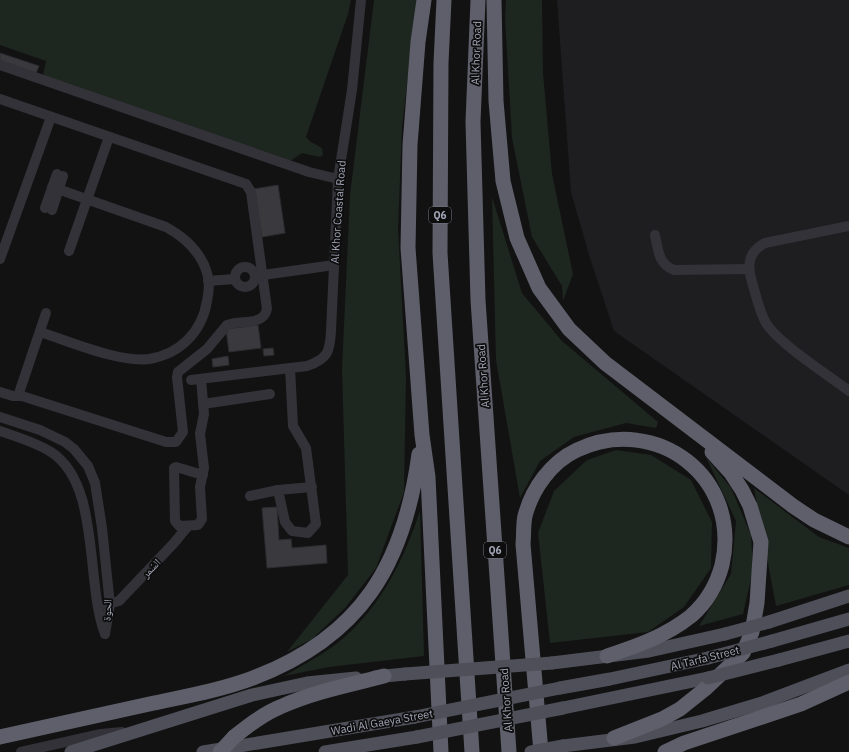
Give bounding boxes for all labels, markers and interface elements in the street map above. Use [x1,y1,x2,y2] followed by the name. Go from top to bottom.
[468,21,484,85] street label: Al Khor Road
[327,160,349,264] street label: Al Khor Coastal Road
[429,207,451,223] road number: Q6
[474,344,492,408] street label: Al Khor Road
[484,542,506,558] road number: Q6
[138,556,163,581] street label: السَمر
[99,599,115,621] street label: الحوة
[669,643,741,673] street label: Al Tarfa Street
[497,668,515,732] street label: Al Khor Road
[330,706,434,738] street label: Wadi Al Gaeya Street

